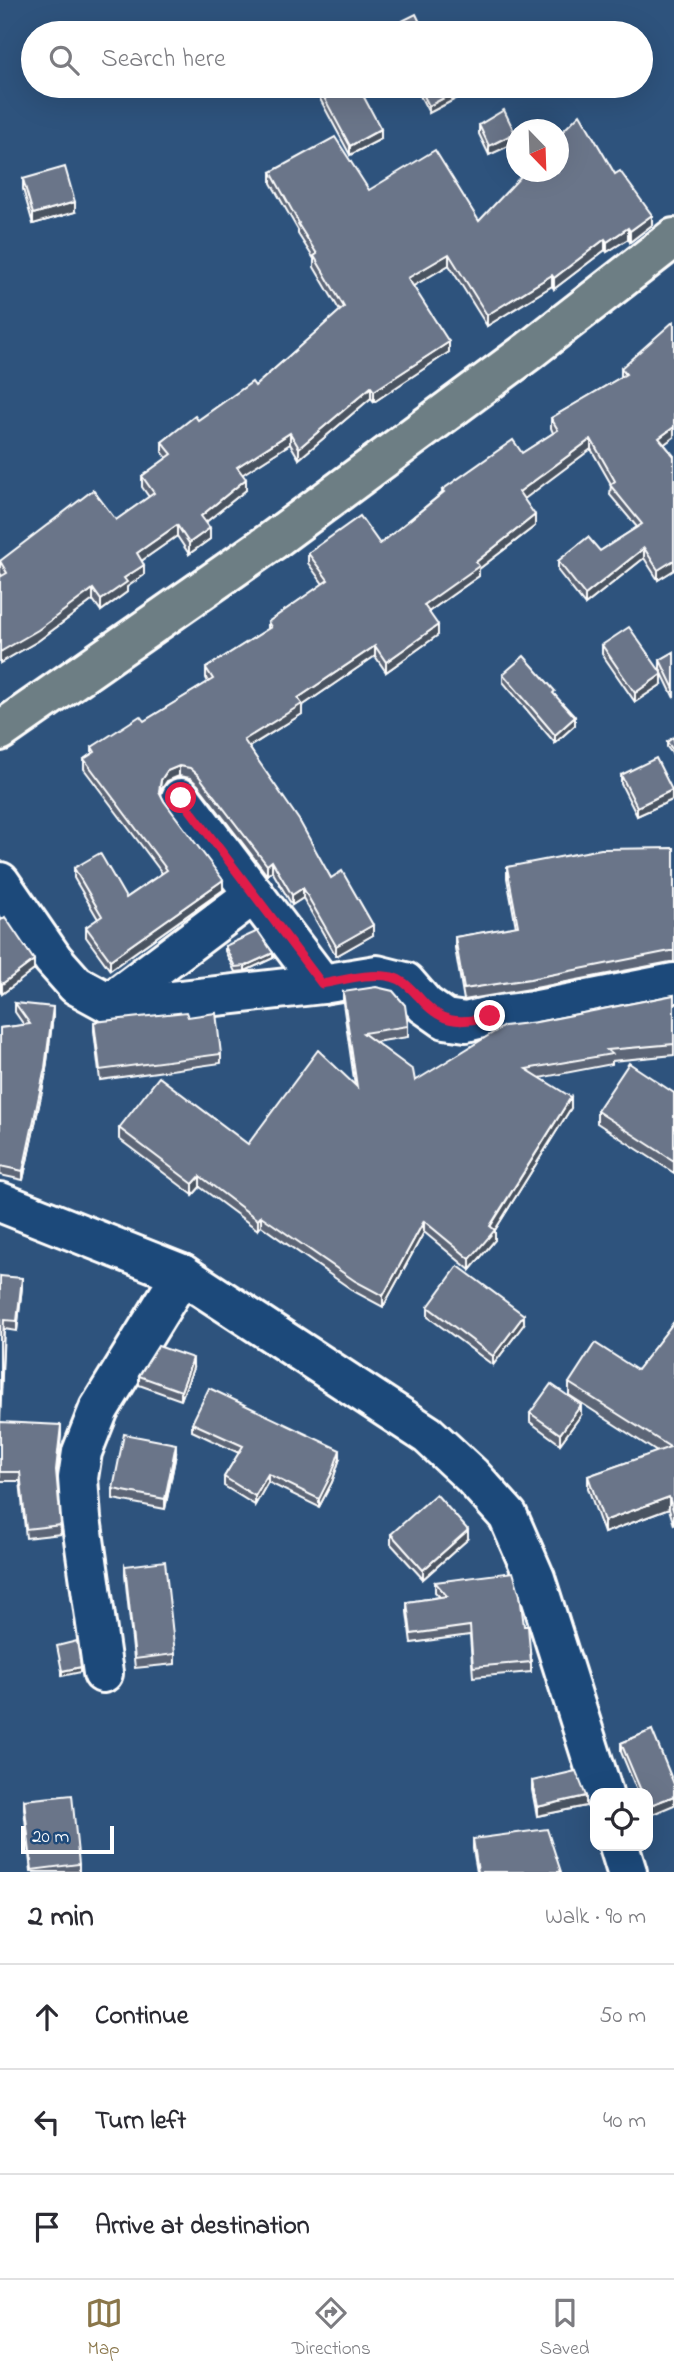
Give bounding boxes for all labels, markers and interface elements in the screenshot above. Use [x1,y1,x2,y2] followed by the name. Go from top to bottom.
[21,21,653,98] search box
[45,41,83,79] icon: search
[101,41,226,79] text: Search here
[506,119,569,182] north arrow
[165,782,196,813] route start
[474,1000,505,1031] route end
[590,1788,653,1851] map controls
[590,1788,653,1851] button: locate
[21,1823,114,1855] scale bar
[32,1824,69,1851] text: 20 m
[28,1896,94,1940] text: 2 min
[545,1901,646,1934] text: Walk · 90 m
[28,1998,66,2036] icon: ahead
[95,1998,188,2036] text: Continue
[599,2000,646,2033] text: 50 m
[28,2103,66,2141] icon: left
[95,2103,186,2141] text: Turn left
[603,2105,646,2138] text: 40 m
[28,2208,66,2246] icon: arrive
[95,2208,310,2246] text: Arrive at destination
[85,2294,123,2363] tab: Map
[292,2294,371,2363] tab: Directions
[540,2294,589,2363] tab: Saved

